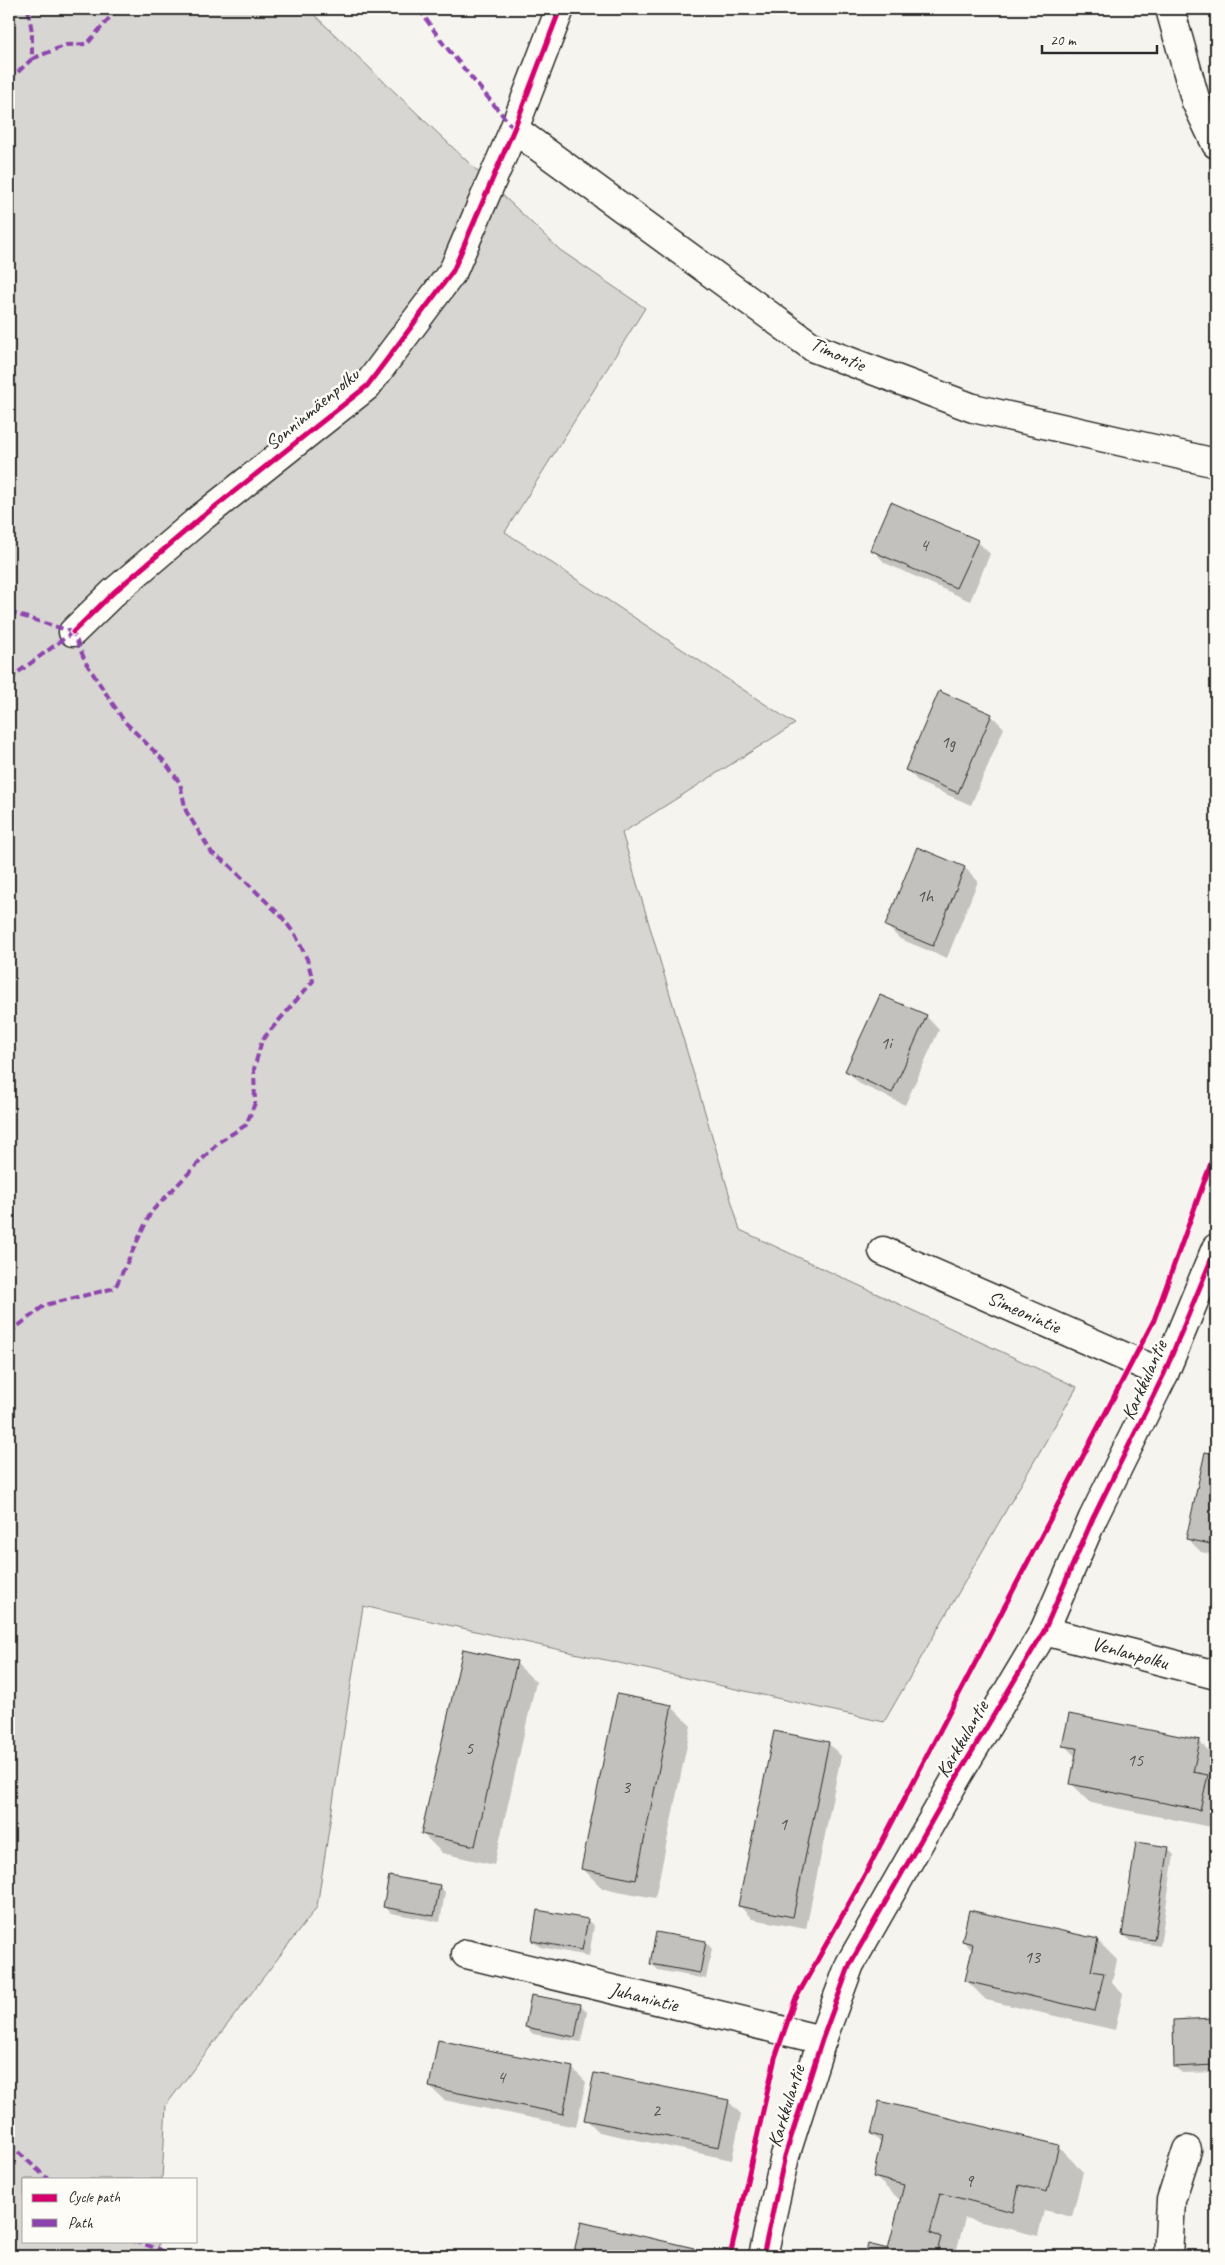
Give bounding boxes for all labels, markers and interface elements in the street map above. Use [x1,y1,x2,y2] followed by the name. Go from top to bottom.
[1042,22,1158,54] scale bar
[1050,31,1077,50] text: 20 m
[807,331,870,378] street label: Timontie
[260,361,365,456] street label: Sonninmäenpolku
[920,534,930,556] house number: 4
[941,731,957,753] house number: 1g
[917,885,935,907] house number: 1h
[880,1032,894,1054] house number: 1i
[984,1285,1066,1340] street label: Simeonintie
[1115,1335,1173,1424] street label: Karkkulantie
[1089,1631,1172,1676] street label: Venlanpolku
[930,1695,995,1782] street label: Karkkulantie
[465,1737,474,1759] house number: 5
[1127,1749,1144,1771] house number: 15
[622,1776,632,1798] house number: 3
[779,1813,788,1835] house number: 1
[1024,1946,1042,1968] house number: 13
[606,1976,682,2018] street label: Juhanintie
[762,2060,811,2150] street label: Karkkulantie
[497,2066,507,2088] house number: 4
[652,2099,662,2121] house number: 2
[965,2170,975,2192] house number: 9
[22,2178,198,2242] legend
[68,2188,120,2207] text: Cycle path
[68,2214,94,2233] text: Path

